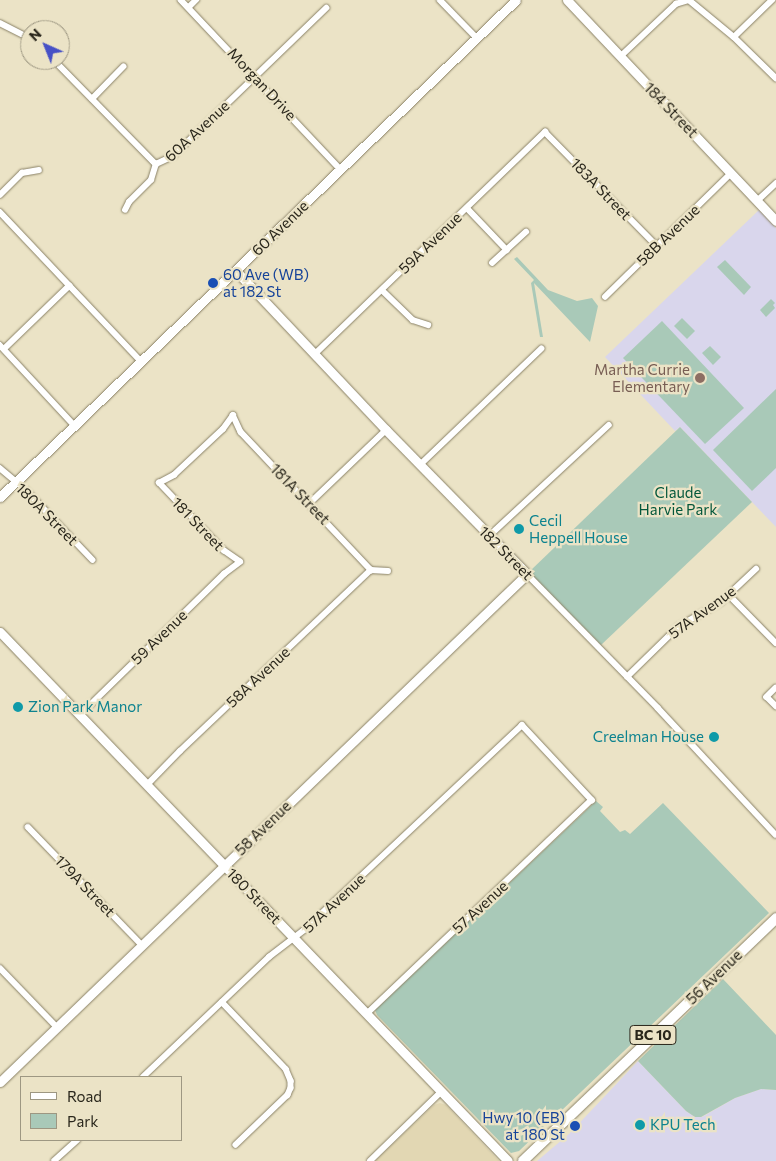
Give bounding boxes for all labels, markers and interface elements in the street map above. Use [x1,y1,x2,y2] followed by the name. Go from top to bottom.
[20,20,70,70] north arrow
[25,25,45,44] text: N
[224,44,300,124] street label: Morgan Drive
[640,79,702,141] street label: 184 Street
[161,97,233,165] street label: 60A Avenue
[567,154,635,224] street label: 183A Street
[248,197,312,259] street label: 60 Avenue
[633,201,703,269] street label: 58B Avenue
[395,209,465,277] street label: 59A Avenue
[223,265,309,300] place label: 60 Ave (WB) at 182 St
[207,277,219,289] marker: 60 Ave (WB) at 182 St
[594,360,690,395] place label: Martha Currie Elementary
[694,372,706,384] marker: Martha Currie Elementary
[267,460,333,528] street label: 181A Street
[12,479,82,549] street label: 180A Street
[639,483,717,518] park label: Claude Harvie Park
[168,494,228,554] street label: 181 Street
[529,511,628,546] place label: Cecil Heppell House
[475,522,537,584] street label: 182 Street
[513,523,525,535] marker: Cecil Heppell House
[665,582,739,642] street label: 57A Avenue
[127,606,191,668] street label: 59 Avenue
[222,643,294,711] street label: 58A Avenue
[28,698,142,716] place label: Zion Park Manor
[12,701,24,713] marker: Zion Park Manor
[593,728,704,746] place label: Creelman House
[708,731,720,743] marker: Creelman House
[231,797,295,859] street label: 58 Avenue
[51,851,119,921] street label: 179A Street
[223,864,285,928] street label: 180 Street
[299,870,369,936] street label: 57A Avenue
[448,877,512,937] street label: 57 Avenue
[682,946,746,1008] street label: 56 Avenue
[629,1024,677,1046] road number: BC 10
[20,1076,182,1141] legend
[67,1087,102,1105] text: Road
[482,1108,565,1143] place label: Hwy 10 (EB) at 180 St
[67,1112,98,1130] text: Park
[650,1116,716,1134] place label: KPU Tech
[634,1119,646,1131] marker: KPU Tech
[569,1120,581,1132] marker: Hwy 10 (EB) at 180 St

